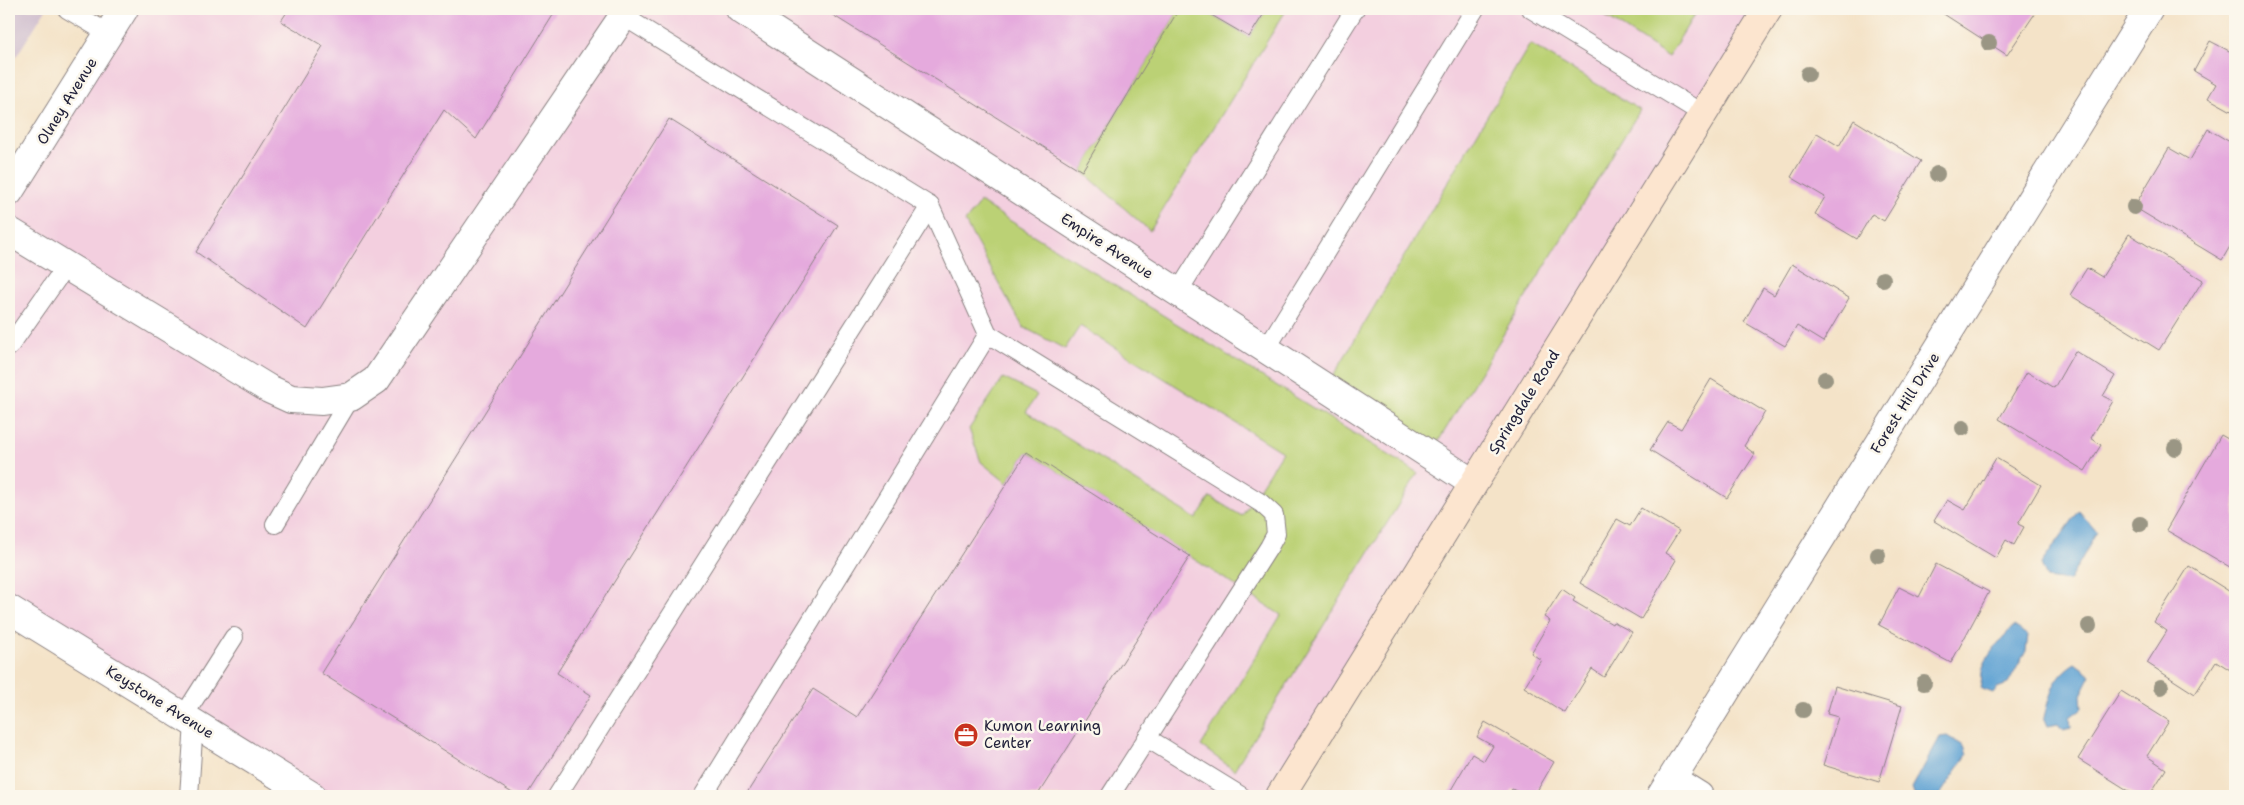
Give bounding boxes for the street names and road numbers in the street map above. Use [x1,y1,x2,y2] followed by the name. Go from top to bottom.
[32,53,102,149] street label: Olney Avenue
[1057,208,1157,284] street label: Empire Avenue
[1484,346,1564,458] street label: Springdale Road
[1866,349,1944,457] street label: Forest Hill Drive
[102,661,218,743] street label: Keystone Avenue

